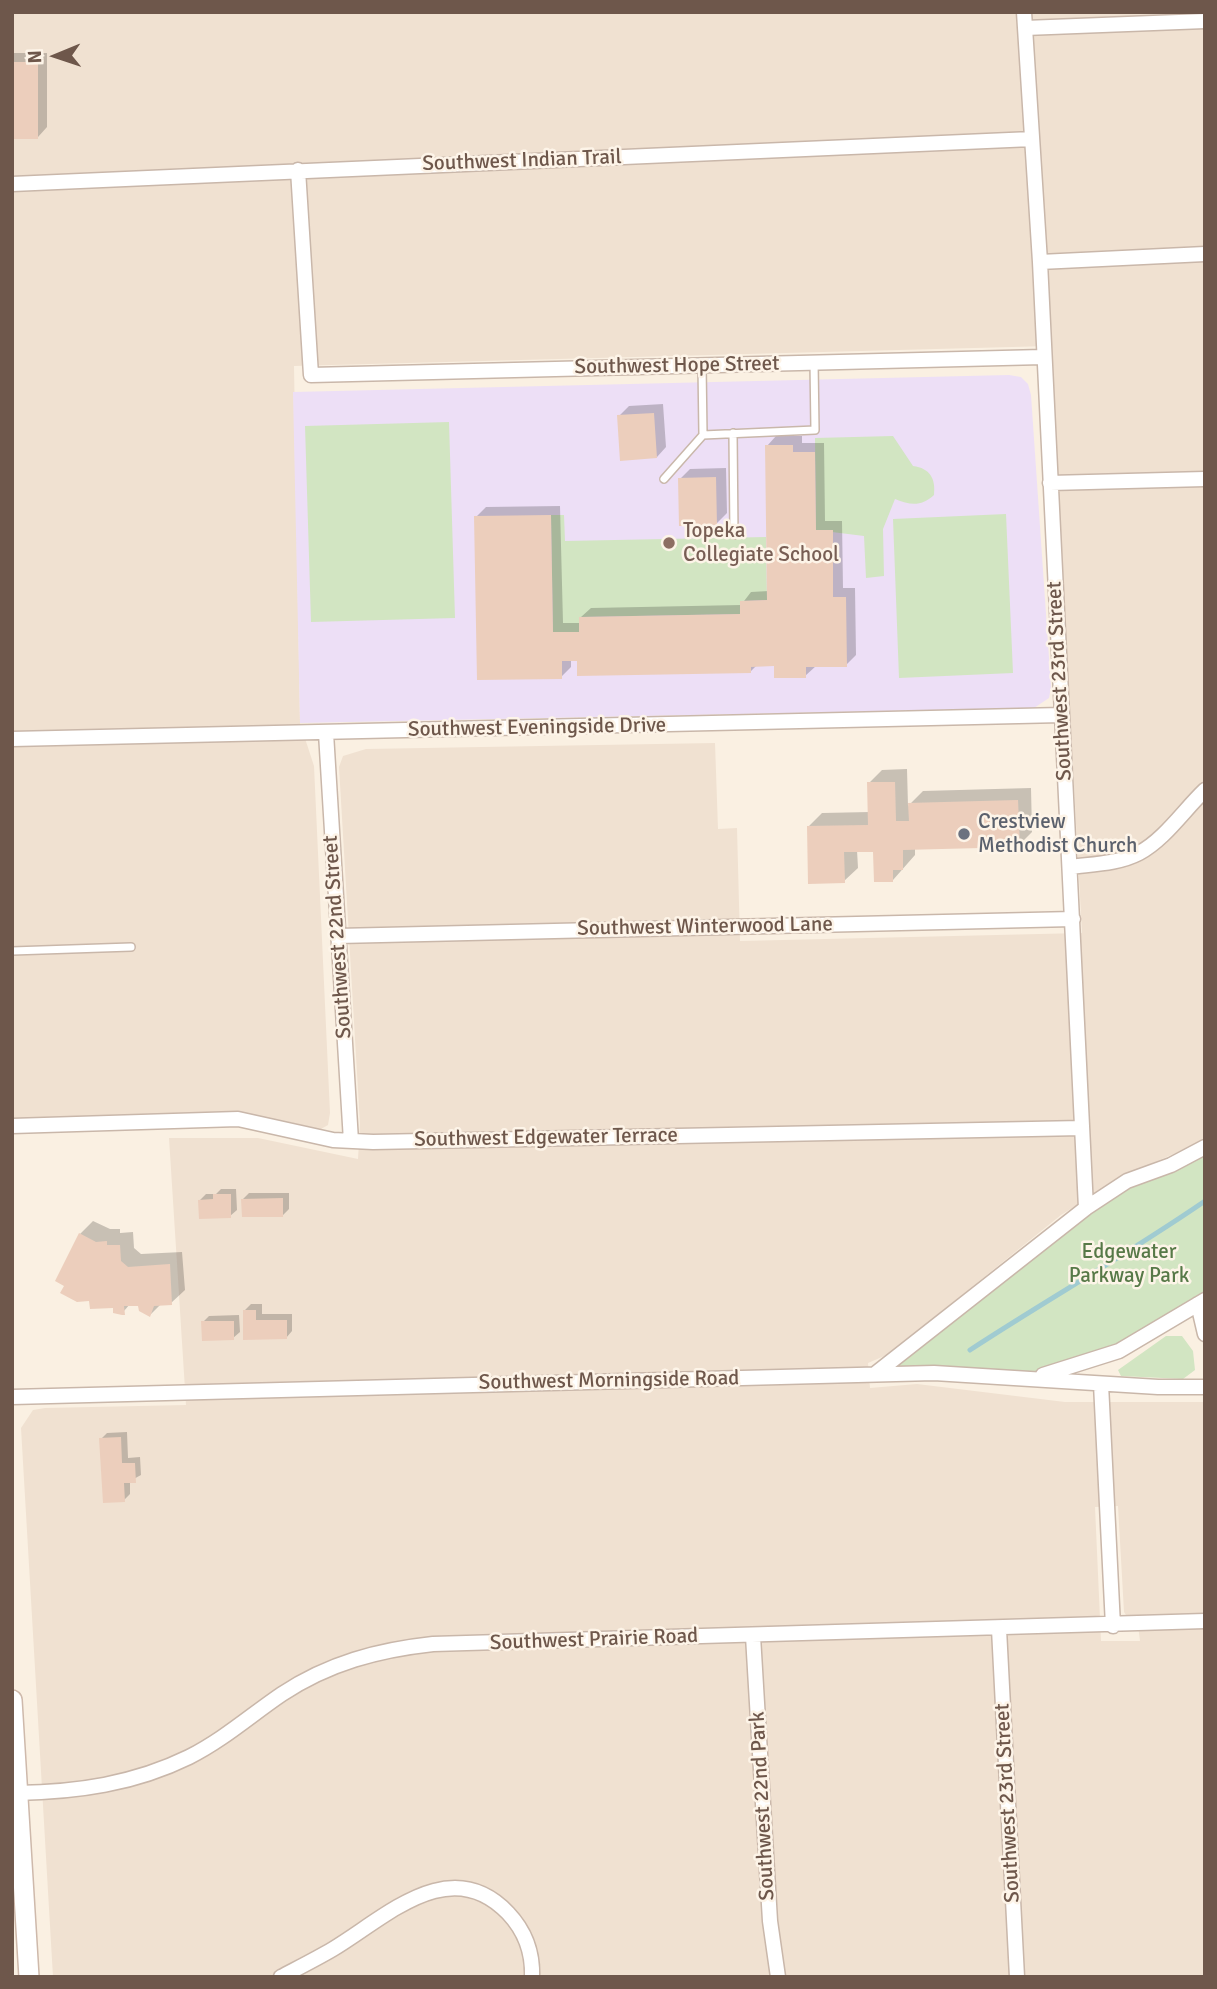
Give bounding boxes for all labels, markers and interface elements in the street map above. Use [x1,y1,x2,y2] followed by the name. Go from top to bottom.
[21,21,91,91] north arrow
[23,50,47,64] text: N
[422,145,622,177] street label: Southwest Indian Trail
[574,352,780,380] street label: Southwest Hope Street
[683,518,839,568] place label: Topeka Collegiate School
[661,535,677,551] marker: Topeka Collegiate School
[1042,581,1078,781] street label: Southwest 23rd Street
[408,713,666,743] street label: Southwest Eveningside Drive
[978,809,1137,859] place label: Crestview Methodist Church
[956,826,972,842] marker: Crestview Methodist Church
[318,835,358,1039] street label: Southwest 22nd Street
[577,912,833,942] street label: Southwest Winterwood Lane
[414,1123,678,1153] street label: Southwest Edgewater Terrace
[1069,1239,1189,1289] park label: Edgewater Parkway Park
[479,1366,739,1396] street label: Southwest Morningside Road
[489,1624,699,1656] street label: Southwest Prairie Road
[990,1703,1026,1903] street label: Southwest 23rd Street
[745,1711,781,1901] street label: Southwest 22nd Park

